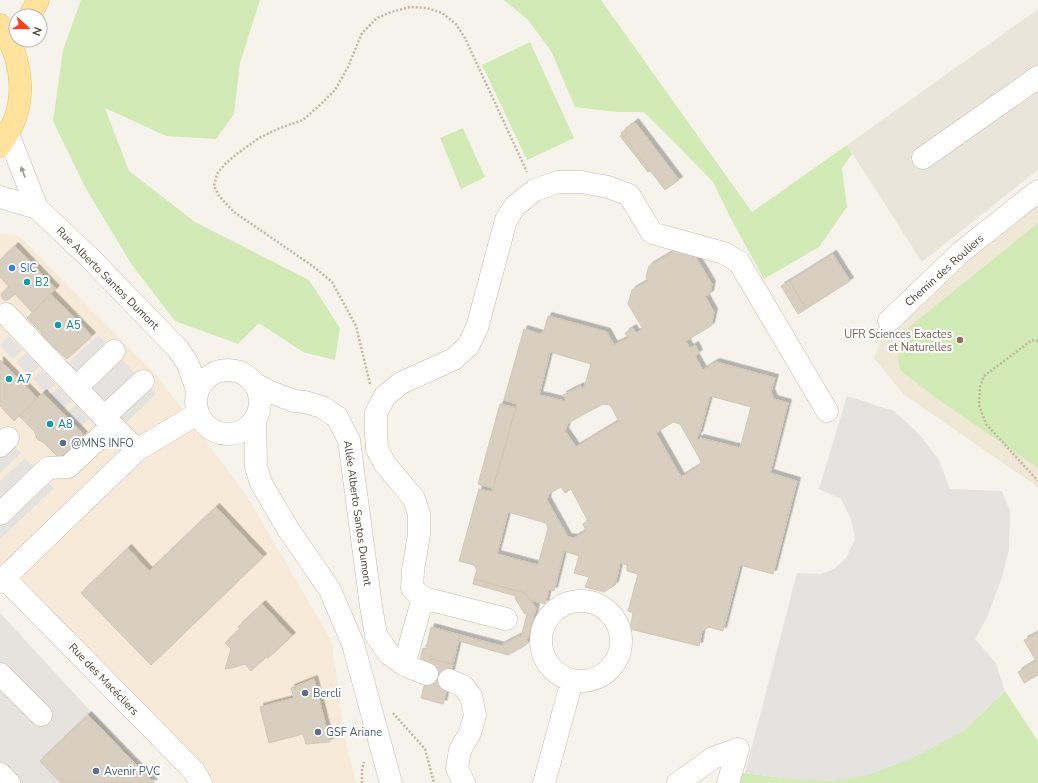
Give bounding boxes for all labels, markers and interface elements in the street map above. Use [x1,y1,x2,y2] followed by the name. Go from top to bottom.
[8,8,48,48] north arrow
[28,25,45,38] text: N
[19,165,25,177] one-way arrow
[53,224,162,333] street label: Rue Alberto Santos Dumont
[902,231,987,310] street label: Chemin des Rouliers
[20,261,37,276] place label: SIC
[7,263,17,273] marker: SIC
[35,275,49,290] place label: B2
[22,277,32,287] marker: B2
[66,318,81,333] place label: A5
[53,320,63,330] marker: A5
[844,327,952,355] place label: UFR Sciences Exactes et Naturelles
[955,335,965,345] marker: UFR Sciences Exactes et Naturelles
[17,372,32,387] place label: A7
[4,374,14,384] marker: A7
[58,417,73,432] place label: A8
[45,419,55,429] marker: A8
[71,436,134,451] place label: @MNS INFO
[58,438,68,448] marker: @MNS INFO
[340,440,375,587] street label: Allée Alberto Santos Dumont
[65,640,142,719] street label: Rue des Macécliers
[313,686,341,701] place label: Bercli
[300,688,310,698] marker: Bercli
[326,725,382,740] place label: GSF Ariane
[313,727,323,737] marker: GSF Ariane
[104,764,161,779] place label: Avenir PVC
[91,766,101,776] marker: Avenir PVC

